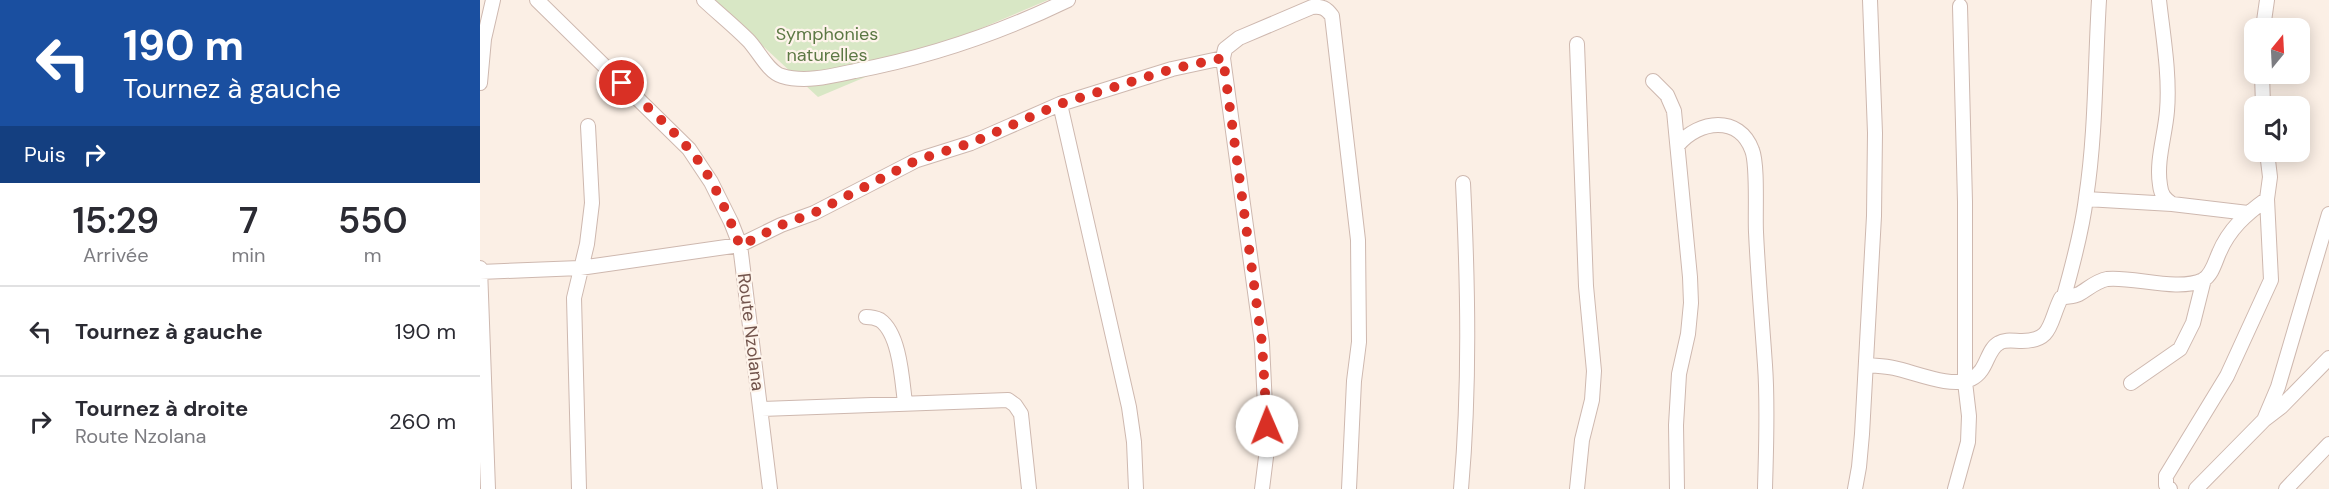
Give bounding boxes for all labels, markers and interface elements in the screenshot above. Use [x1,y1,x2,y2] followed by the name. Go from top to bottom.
[123,18,244,73] text: 190 m
[2244,18,2310,84] north arrow
[2244,18,2310,162] map controls
[776,22,878,67] park label: Symphonies naturelles
[24,24,102,102] icon: left
[596,57,647,108] pin
[605,66,638,99] icon: arrive
[123,71,341,106] text: Tournez à gauche
[2244,96,2310,162] button: sound
[78,138,111,171] icon: right
[24,140,66,169] text: Puis
[72,197,159,244] text: 15:29
[239,197,258,244] text: 7
[338,197,408,244] text: 550
[83,242,149,268] text: Arrivée
[231,242,266,268] text: min
[364,242,382,268] text: m
[732,272,770,392] street label: Route Nzolana
[24,315,57,348] icon: left
[75,317,263,346] text: Tournez à gauche
[395,317,456,346] text: 190 m
[75,394,248,423] text: Tournez à droite
[1235,394,1299,458] position arrow
[24,405,57,438] icon: right
[389,407,456,436] text: 260 m
[75,423,206,449] text: Route Nzolana

